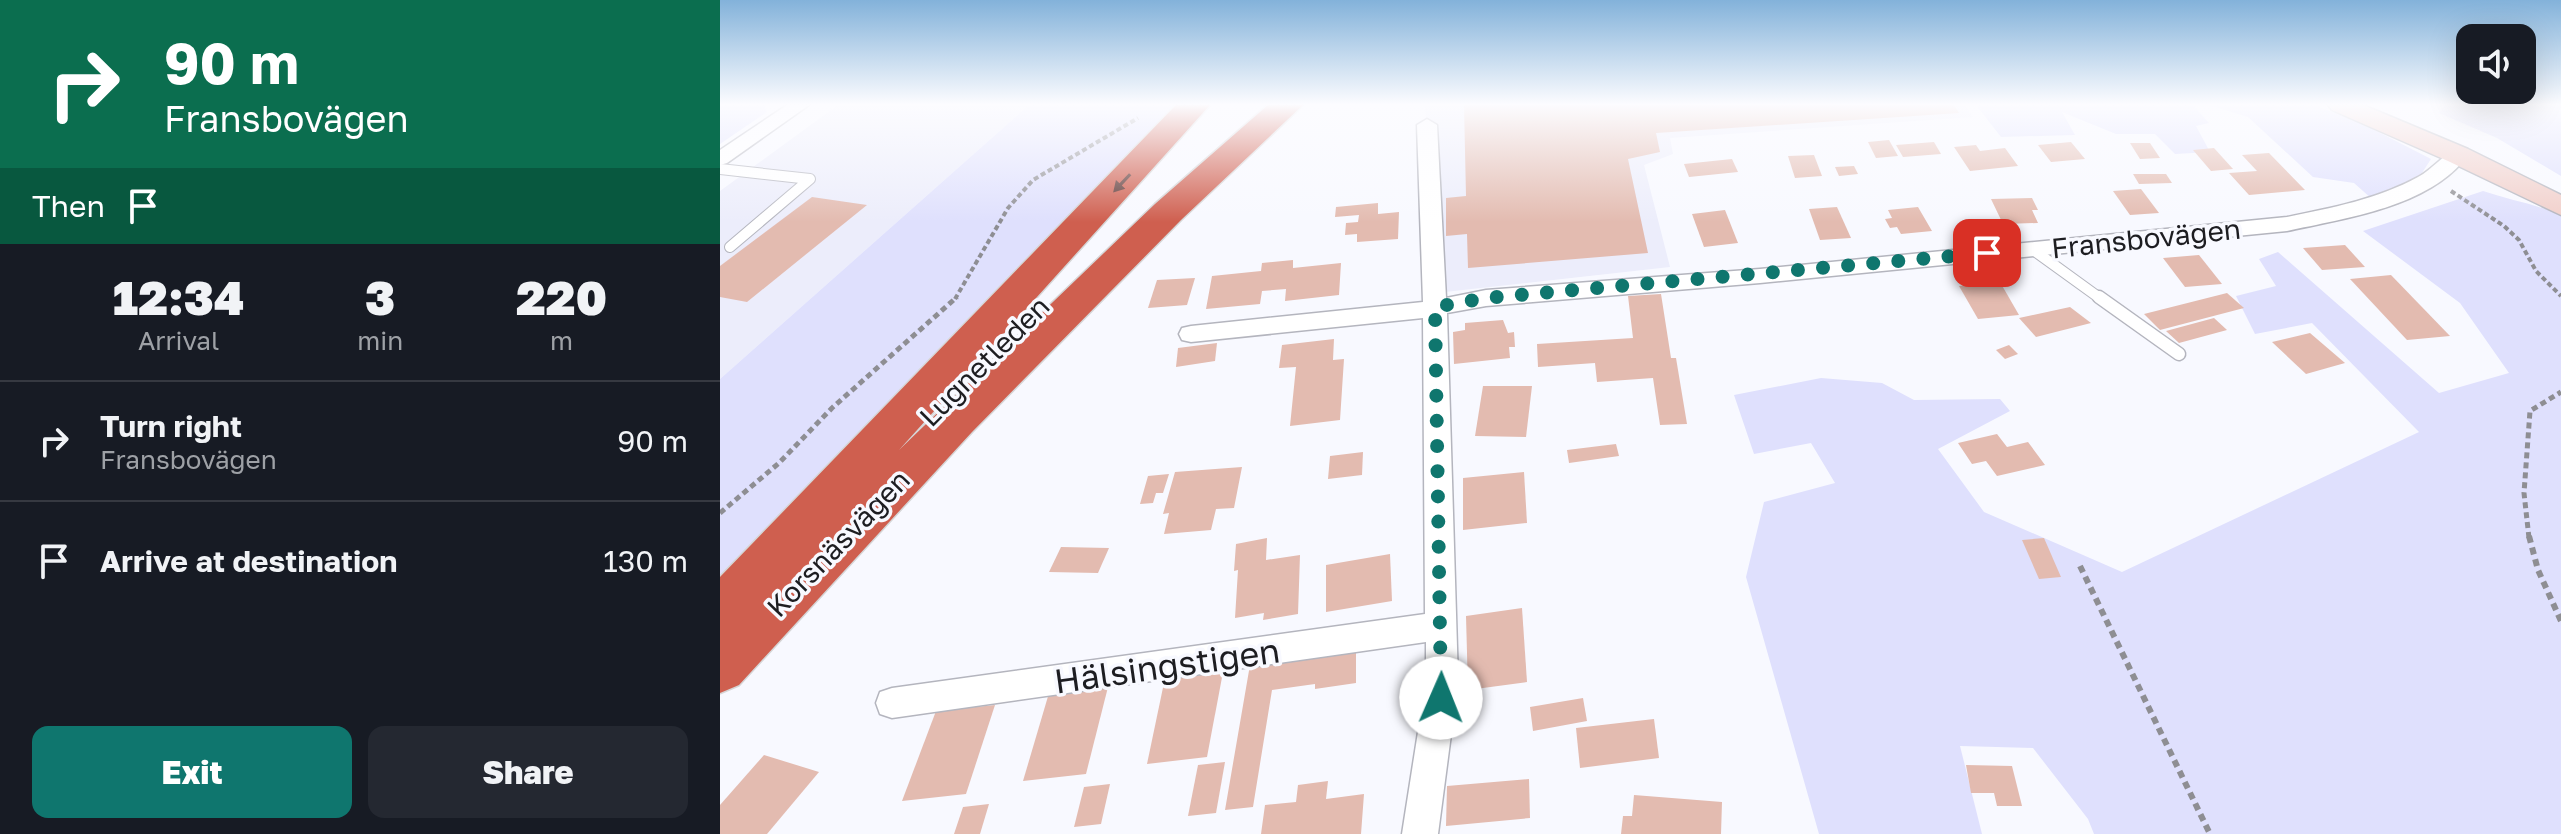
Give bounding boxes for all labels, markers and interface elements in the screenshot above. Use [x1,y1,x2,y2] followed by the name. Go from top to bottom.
[2456,24,2536,104] map controls
[2456,24,2536,104] button: sound
[164,29,299,96] text: 90 m
[32,32,136,136] icon: right
[164,97,409,140] text: Fransbovägen
[1114,173,1132,192] one-way arrow
[121,184,165,228] icon: arrive
[32,188,105,224] text: Then
[2050,212,2242,264] street label: Fransbovägen
[1953,219,2021,287] pin
[1965,231,2009,275] icon: arrive
[113,268,244,326] text: 12:34
[365,268,395,326] text: 3
[516,268,607,326] text: 220
[912,289,1056,433] street label: Lugnetleden
[138,325,219,356] text: Arrival
[357,325,403,356] text: min
[550,325,573,356] text: m
[100,408,242,444] text: Turn right
[32,419,76,463] icon: right
[617,423,688,459] text: 90 m
[100,444,277,475] text: Fransbovägen
[760,463,916,623] street label: Korsnäsvägen
[32,539,76,583] icon: arrive
[100,543,397,579] text: Arrive at destination
[603,543,688,579] text: 130 m
[1052,629,1282,701] street label: Hälsingstigen
[1399,656,1483,740] position arrow
[32,726,352,818] button: Exit
[368,726,688,818] button: Share

